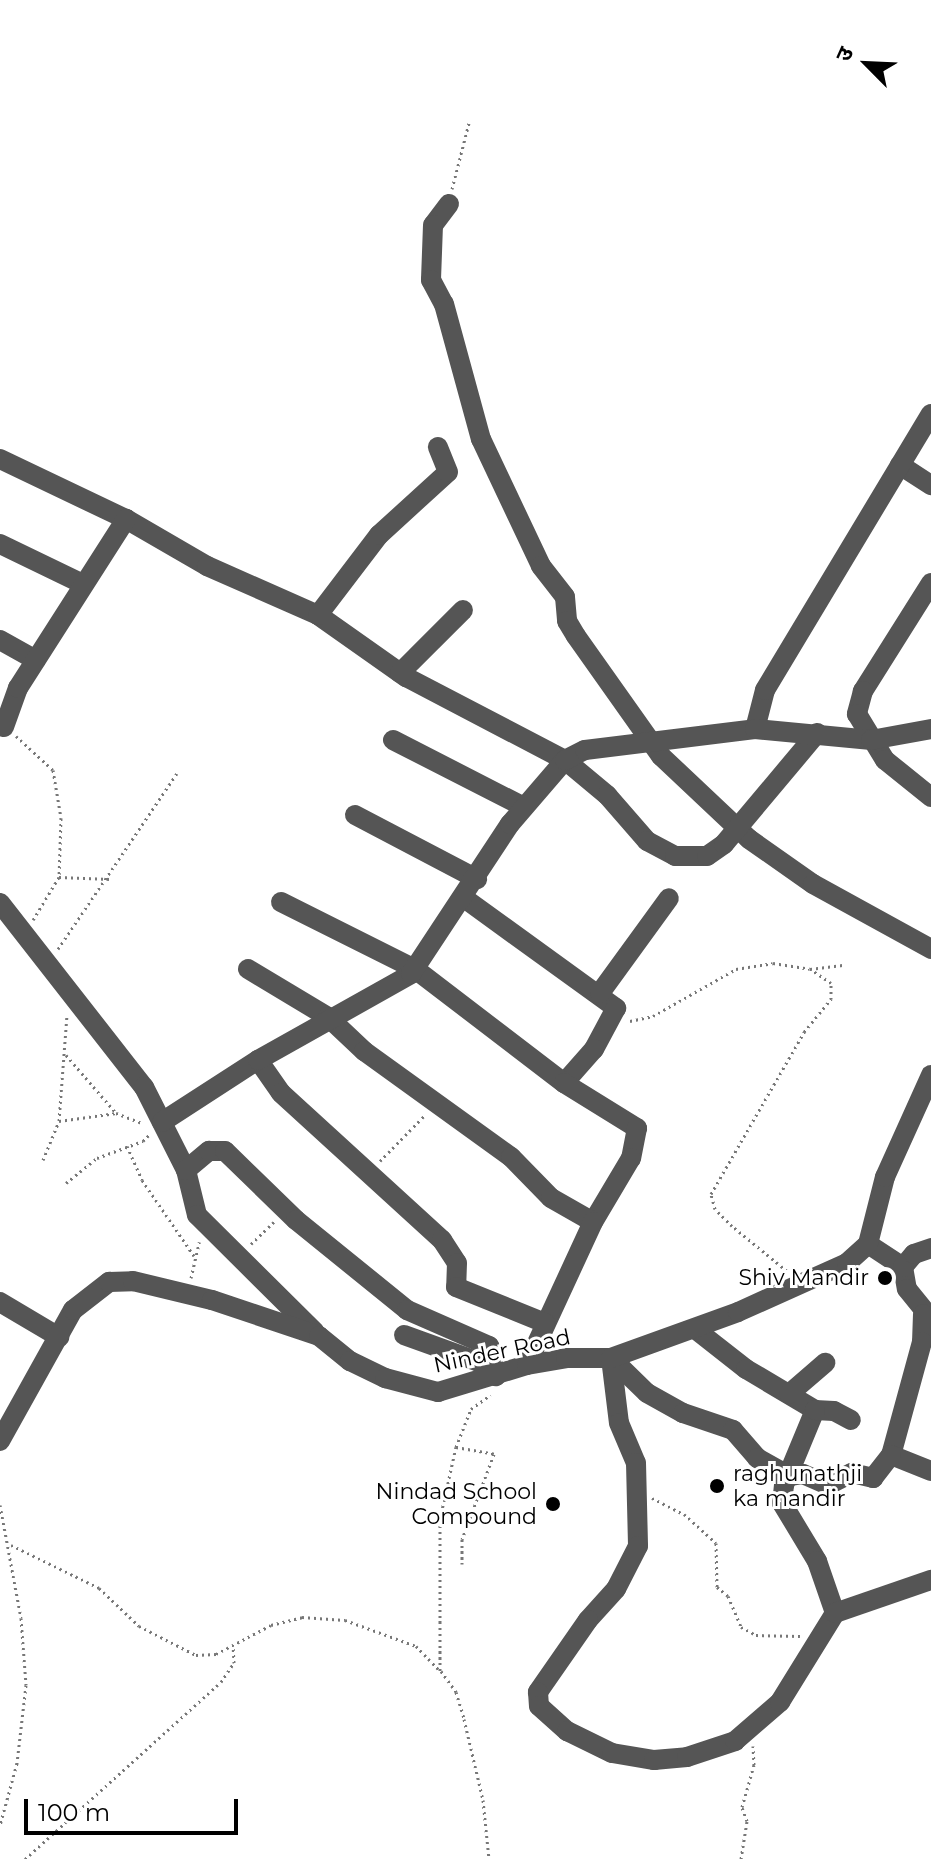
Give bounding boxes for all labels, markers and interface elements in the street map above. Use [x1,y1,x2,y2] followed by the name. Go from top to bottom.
[827,24,907,104] north arrow
[830,43,860,65] text: उ
[738,1265,869,1291] place label: Shiv Mandir
[876,1269,894,1287] marker: Shiv Mandir
[431,1324,573,1378] street label: Ninder Road
[733,1460,862,1512] place label: raghunathji ka mandir
[708,1477,726,1495] marker: raghunathji ka mandir
[376,1478,537,1530] place label: Nindad School Compound
[544,1495,562,1513] marker: Nindad School Compound
[28,1783,242,1833] scale bar
[38,1798,110,1827] text: 100 m

